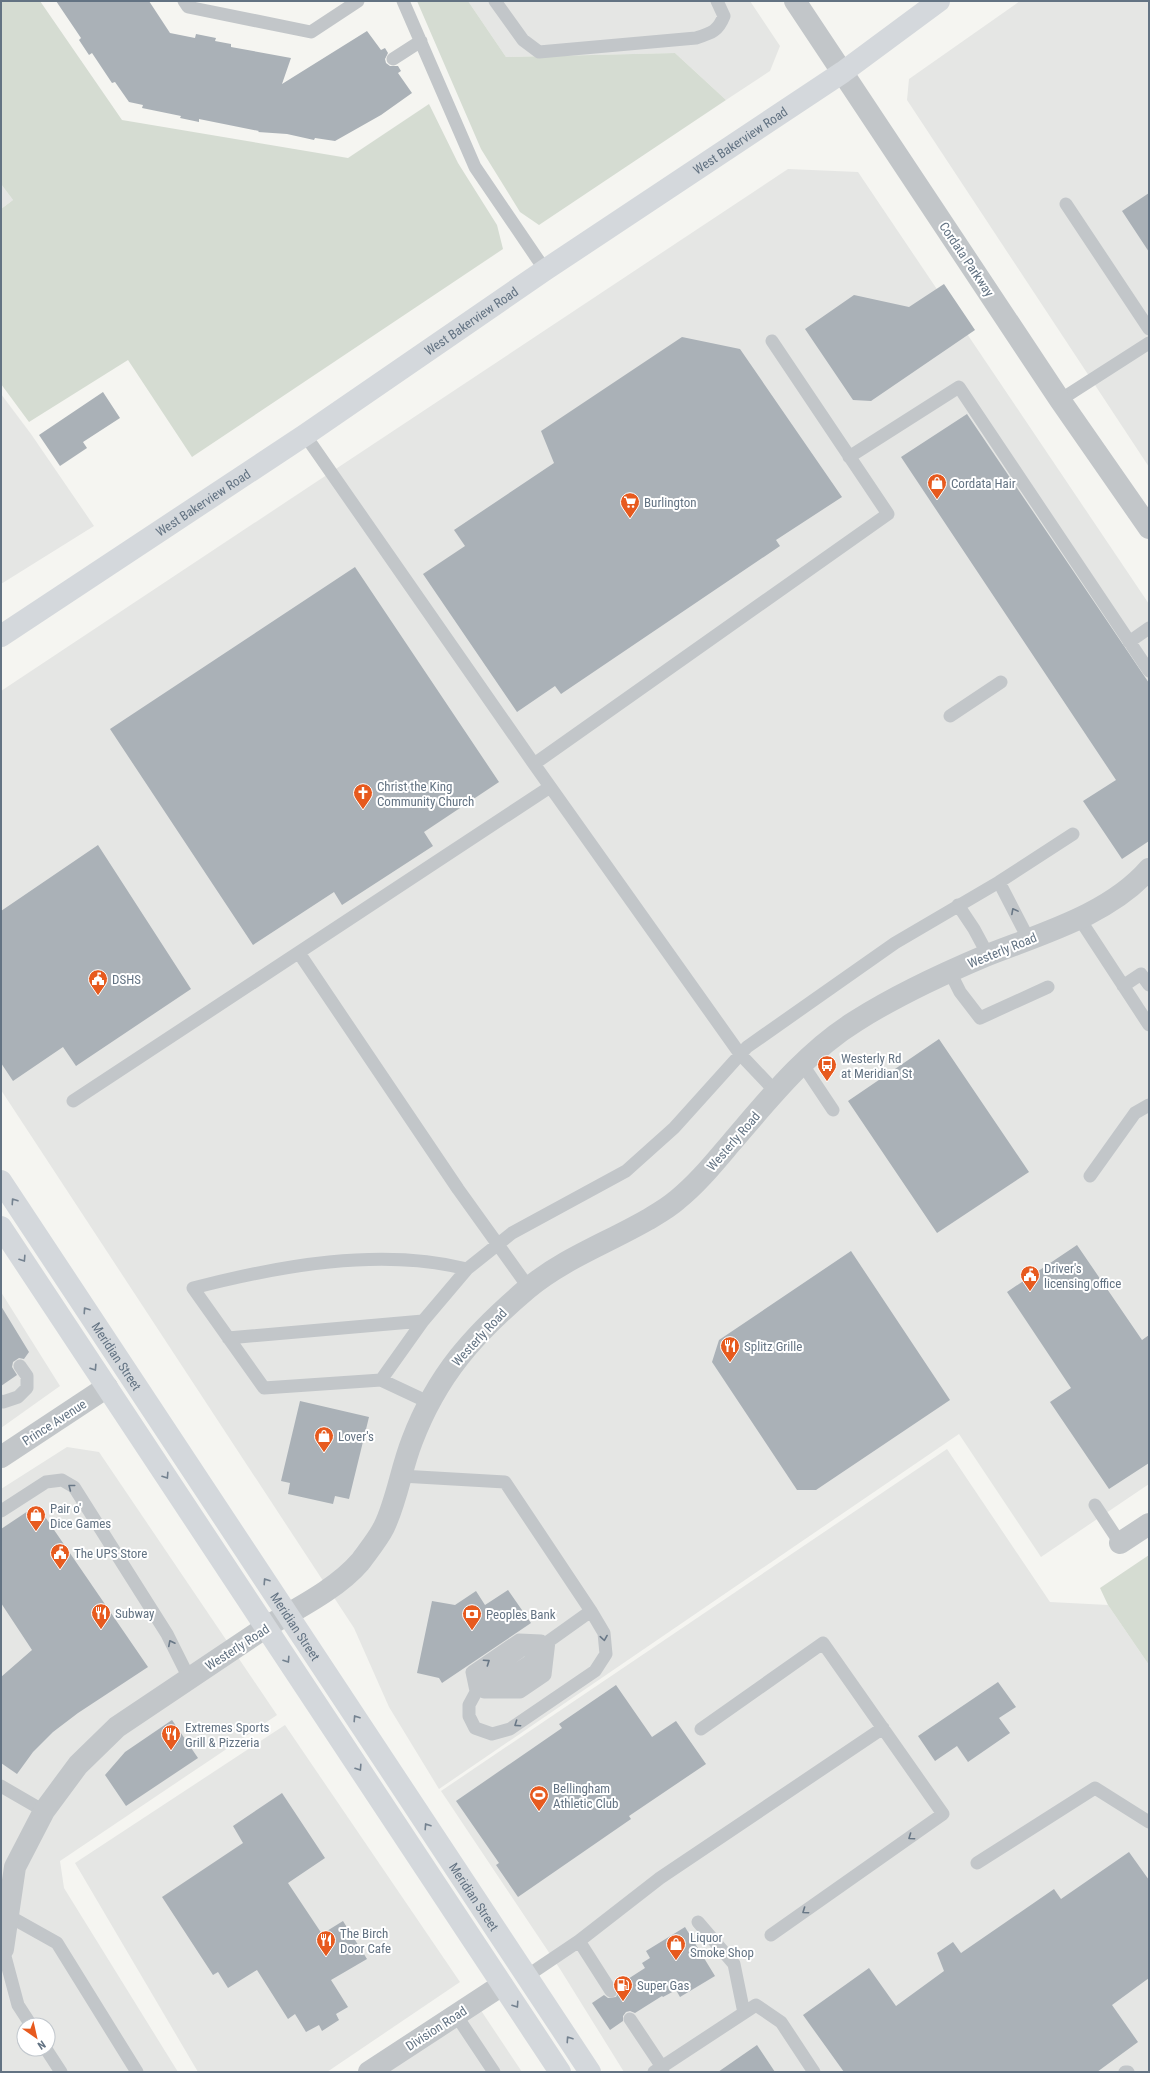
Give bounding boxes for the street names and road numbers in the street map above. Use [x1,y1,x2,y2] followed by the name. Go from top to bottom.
[690,104,790,177] street label: West Bakerview Road
[936,219,997,300] street label: Cordata Parkway
[422,284,521,359] street label: West Bakerview Road
[153,466,253,540] street label: West Bakerview Road
[965,930,1039,971] street label: Westerly Road
[704,1109,763,1174] street label: Westerly Road
[449,1305,510,1369] street label: Westerly Road
[89,1320,144,1393] street label: Meridian Street
[20,1396,89,1449] street label: Prince Avenue
[267,1590,323,1664] street label: Meridian Street
[203,1621,272,1674] street label: Westerly Road
[446,1860,502,1934] street label: Meridian Street
[403,2003,470,2054] street label: Division Road

